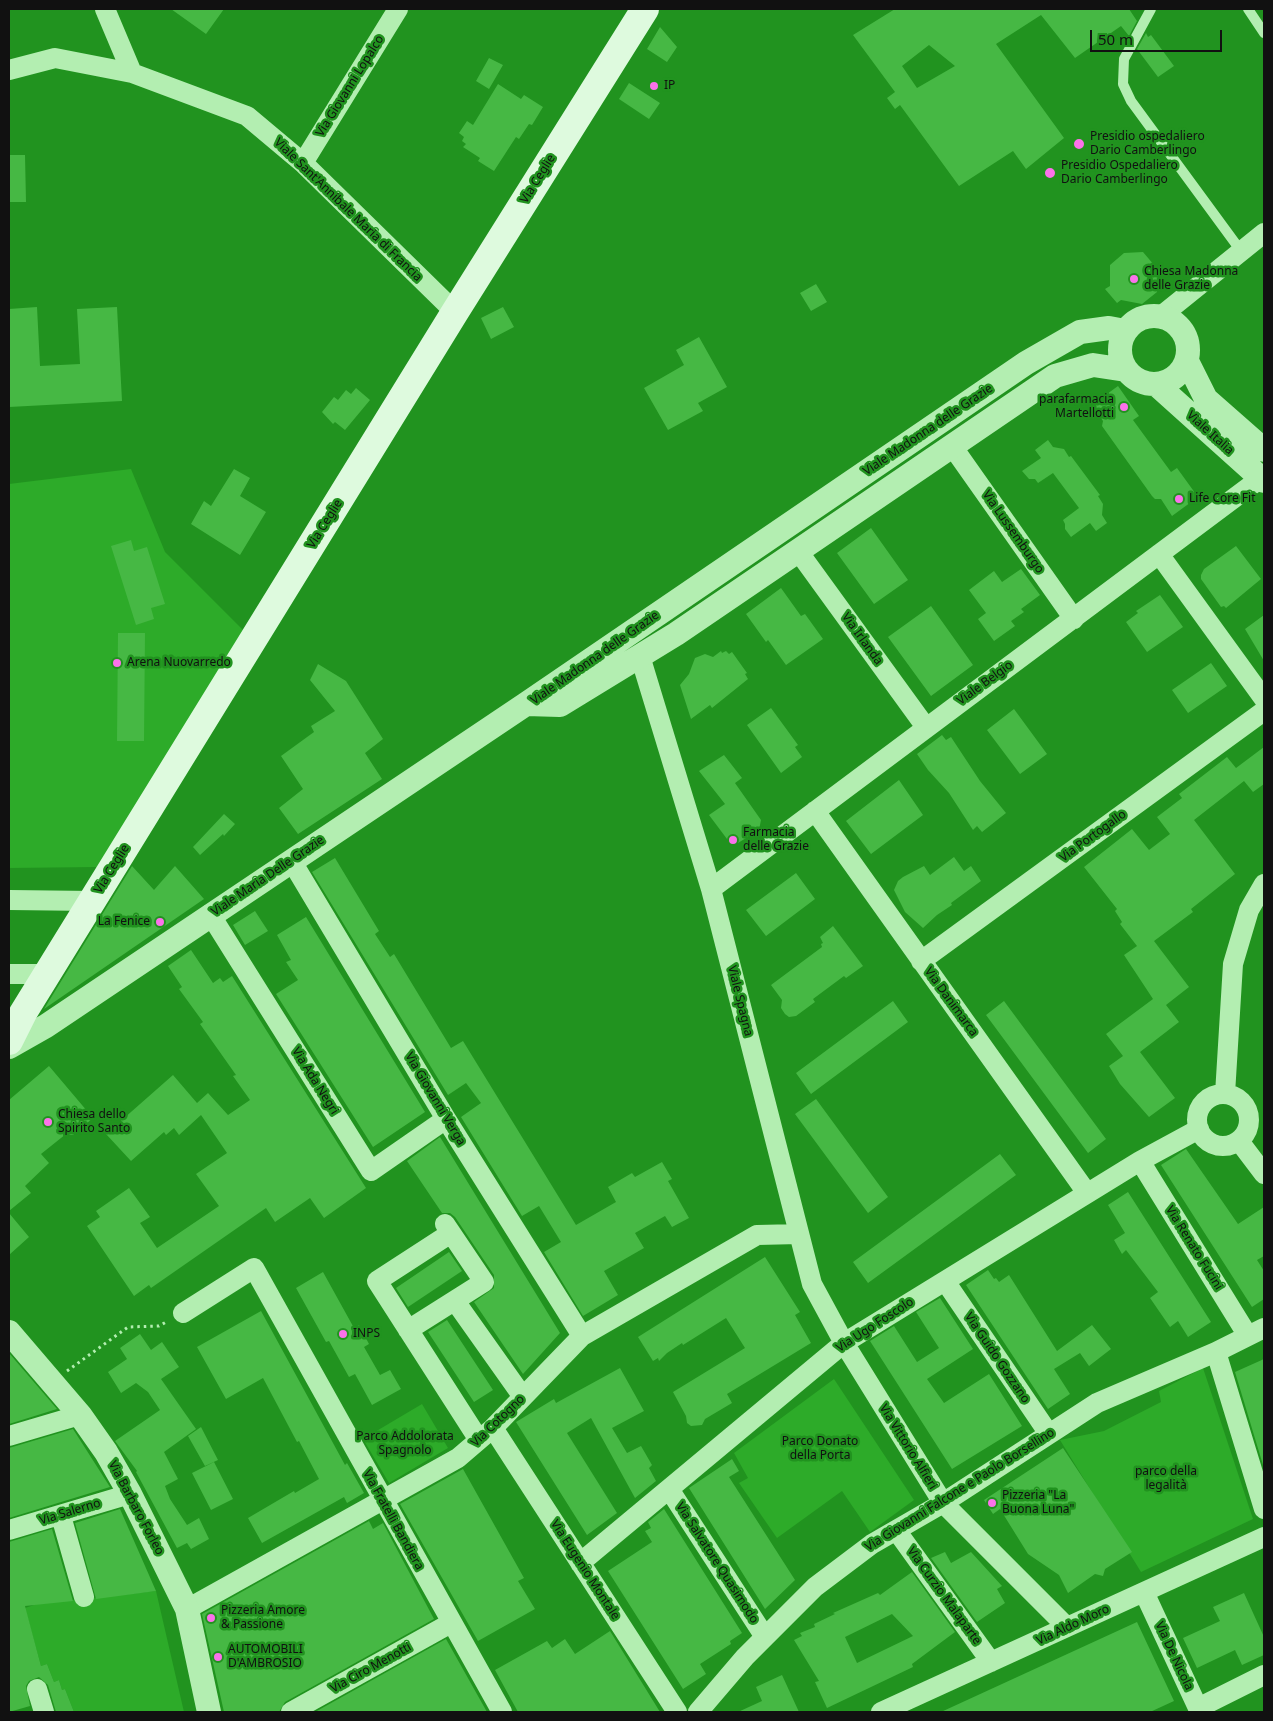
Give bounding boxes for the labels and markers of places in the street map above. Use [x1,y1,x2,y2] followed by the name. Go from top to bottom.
[664,79,675,93] place label: IP
[648,80,660,92] marker: IP
[1090,130,1205,158] place label: Presidio ospedaliero Dario Camberlingo
[1072,137,1086,151] marker: Presidio ospedaliero Dario Camberlingo
[1061,159,1178,187] place label: Presidio Ospedaliero Dario Camberlingo
[1043,166,1057,180] marker: Presidio Ospedaliero Dario Camberlingo
[1144,265,1238,293] place label: Chiesa Madonna delle Grazie
[1128,273,1140,285] marker: Chiesa Madonna delle Grazie
[1039,393,1114,421] place label: parafarmacia Martellotti
[1118,401,1130,413] marker: parafarmacia Martellotti
[1189,492,1256,506] place label: Life Core Fit
[1173,493,1185,505] marker: Life Core Fit
[127,656,231,670] place label: Arena Nuovarredo
[111,657,123,669] marker: Arena Nuovarredo
[743,826,809,854] place label: Farmacia delle Grazie
[727,834,739,846] marker: Farmacia delle Grazie
[98,915,150,929] place label: La Fenice
[154,916,166,928] marker: La Fenice
[58,1108,130,1136] place label: Chiesa dello Spirito Santo
[42,1116,54,1128] marker: Chiesa dello Spirito Santo
[353,1327,380,1341] place label: INPS
[337,1328,349,1340] marker: INPS
[1002,1489,1074,1517] place label: Pizzeria "La Buona Luna"
[986,1497,998,1509] marker: Pizzeria "La Buona Luna"
[221,1604,305,1632] place label: Pizzeria Amore & Passione
[205,1612,217,1624] marker: Pizzeria Amore & Passione
[228,1643,303,1671] place label: AUTOMOBILI D'AMBROSIO
[212,1651,224,1663] marker: AUTOMOBILI D'AMBROSIO

